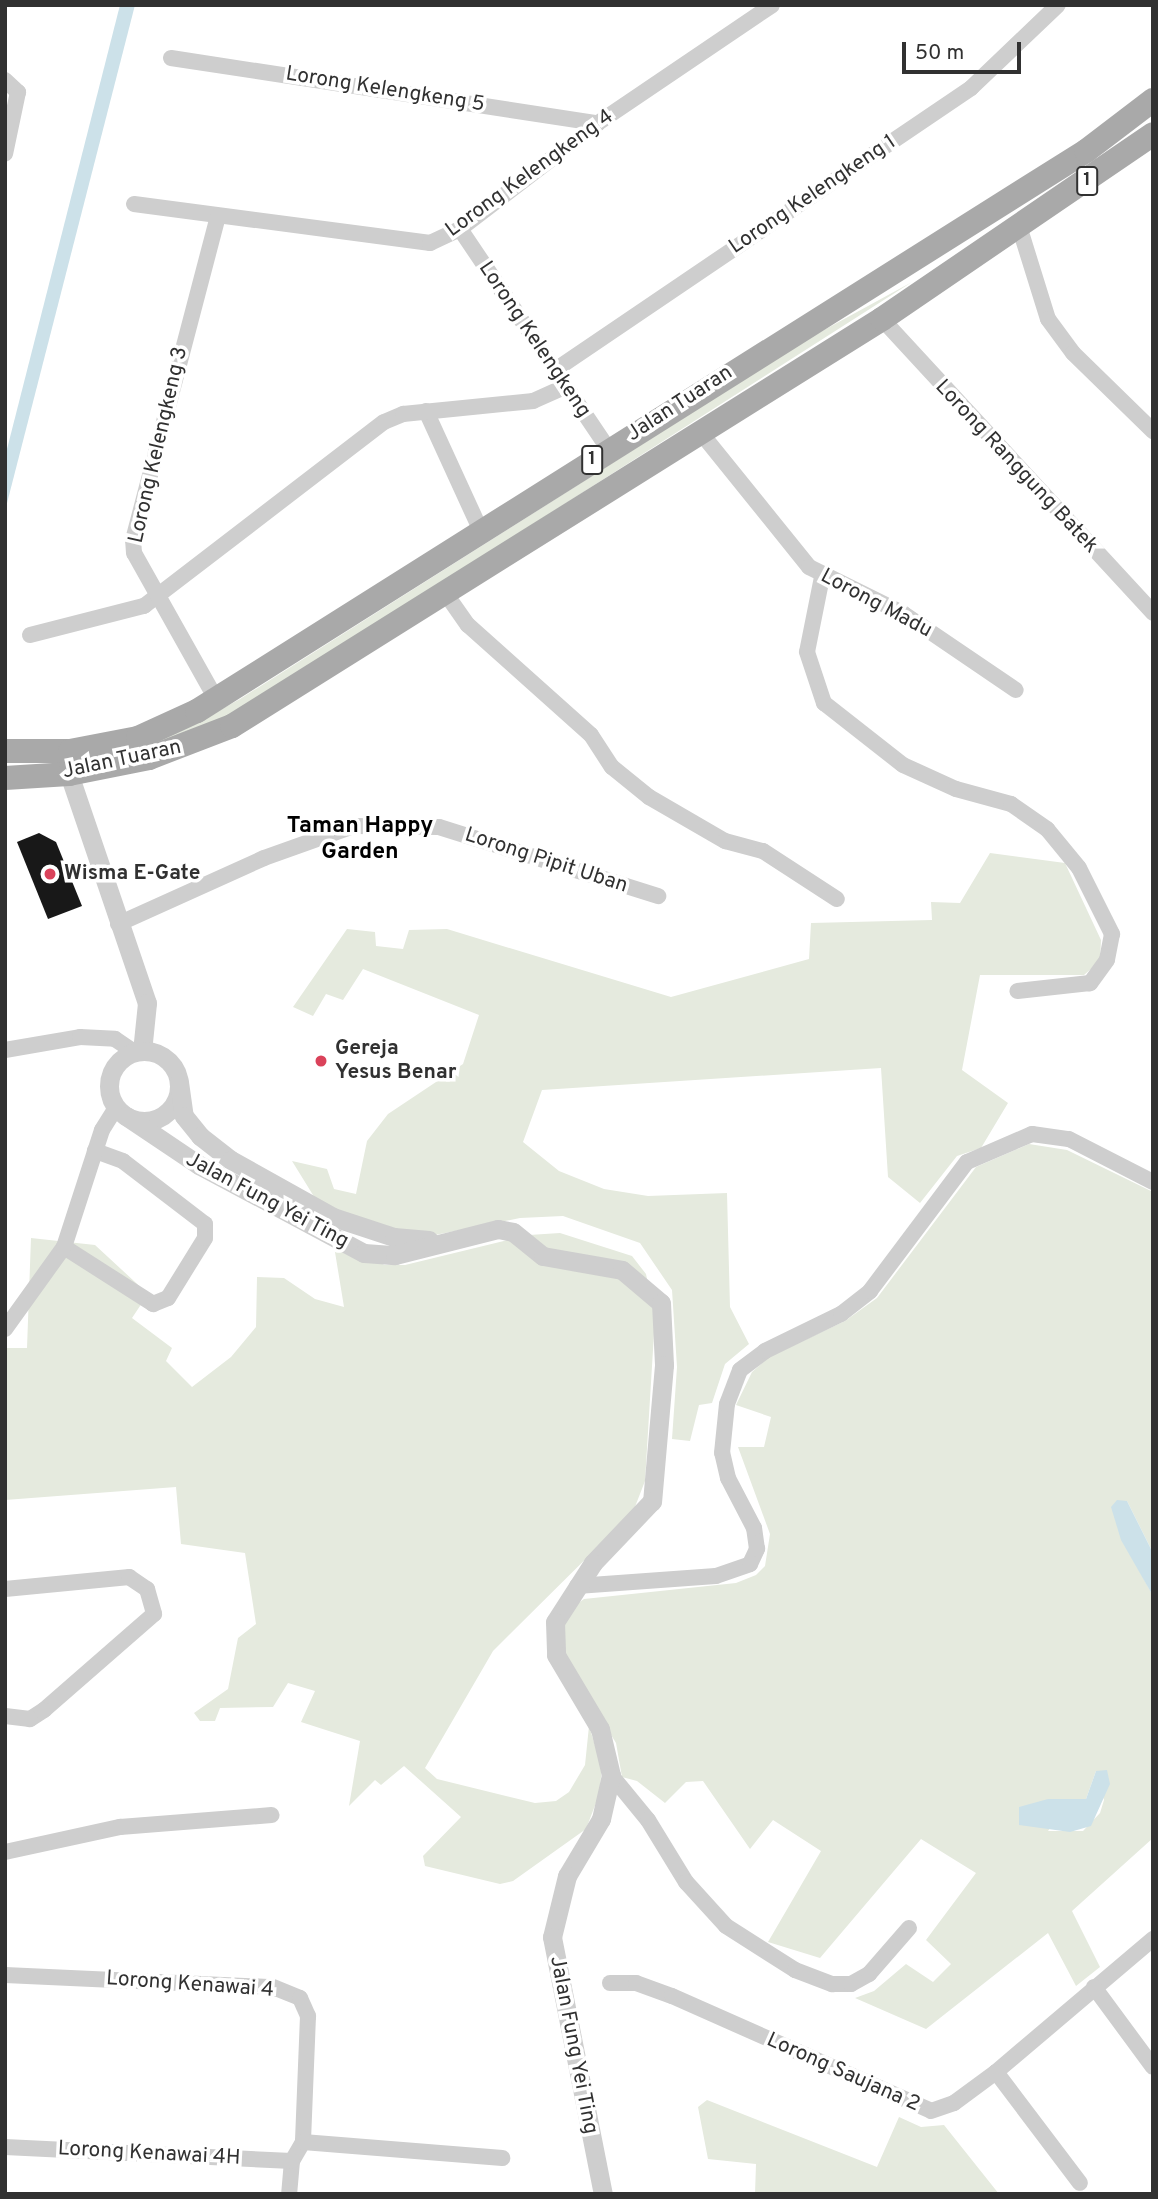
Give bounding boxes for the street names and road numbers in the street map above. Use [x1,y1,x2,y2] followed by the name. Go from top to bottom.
[284,62,486,118] street label: Lorong Kelengkeng 5
[441,105,619,243] street label: Lorong Kelengkeng 4
[725,130,901,260] street label: Lorong Kelengkeng 1
[1075,166,1099,196] road number: 1
[472,257,596,423] street label: Lorong Kelengkeng
[124,344,194,546] street label: Lorong Kelengkeng 3
[622,360,738,448] street label: Jalan Tuaran
[929,375,1103,559] street label: Lorong Ranggung Batek
[580,444,604,475] road number: 1
[816,564,936,644] street label: Lorong Madu
[60,735,184,785] street label: Jalan Tuaran
[461,823,631,899] street label: Lorong Pipit Uban
[180,1147,354,1255] street label: Jalan Fung Yei Ting
[543,1953,603,2137] street label: Jalan Fung Yei Ting
[105,1967,275,2003] street label: Lorong Kenawai 4
[762,2028,924,2118] street label: Lorong Saujana 2
[57,2137,241,2171] street label: Lorong Kenawai 4H

